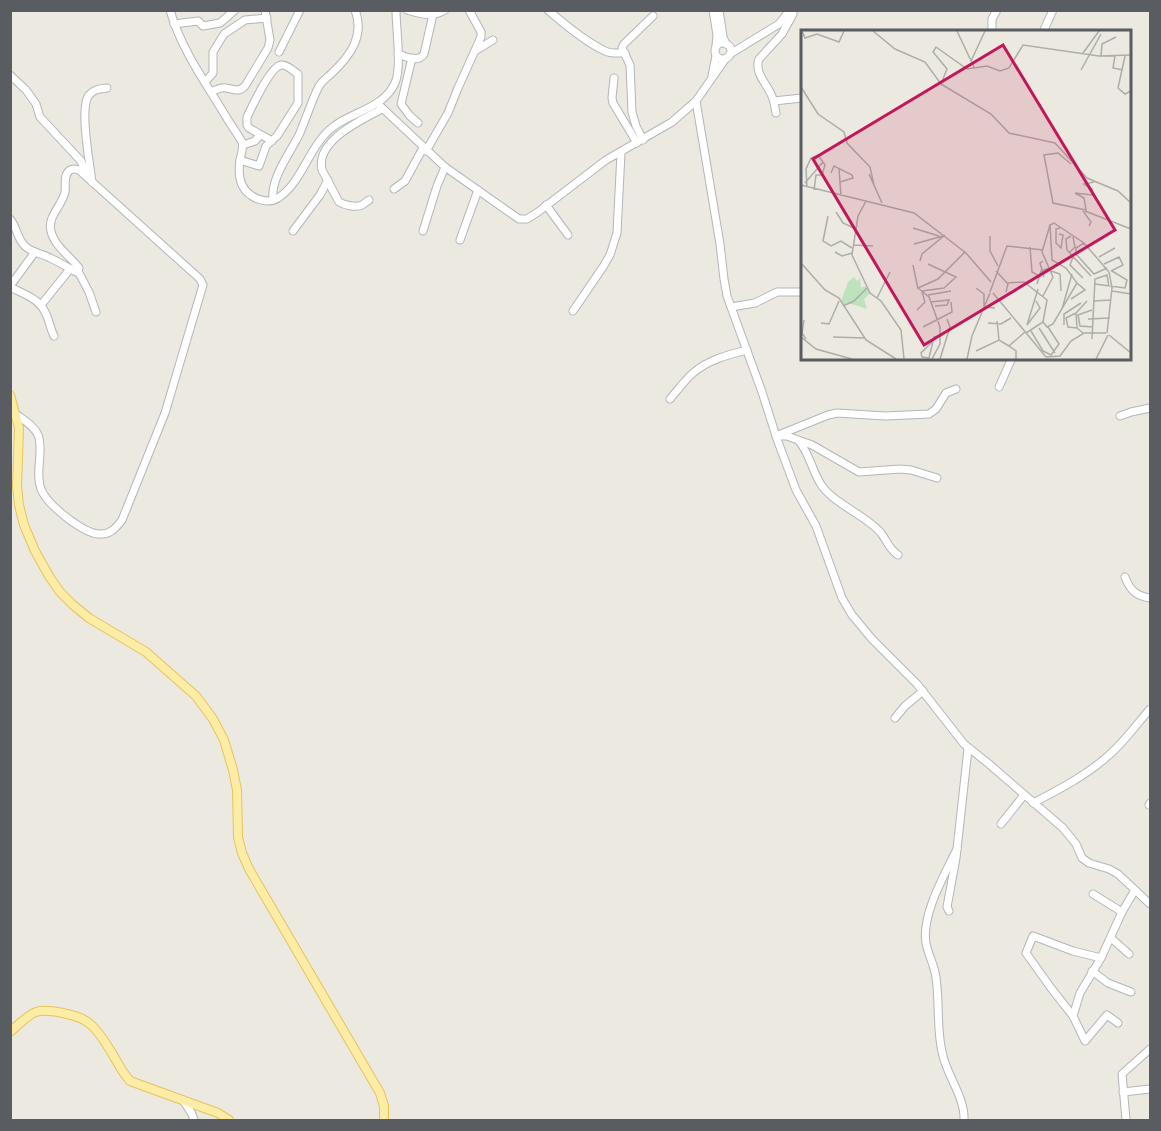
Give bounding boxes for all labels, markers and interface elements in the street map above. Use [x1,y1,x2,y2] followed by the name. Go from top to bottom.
[801,30,1131,360] inset map

